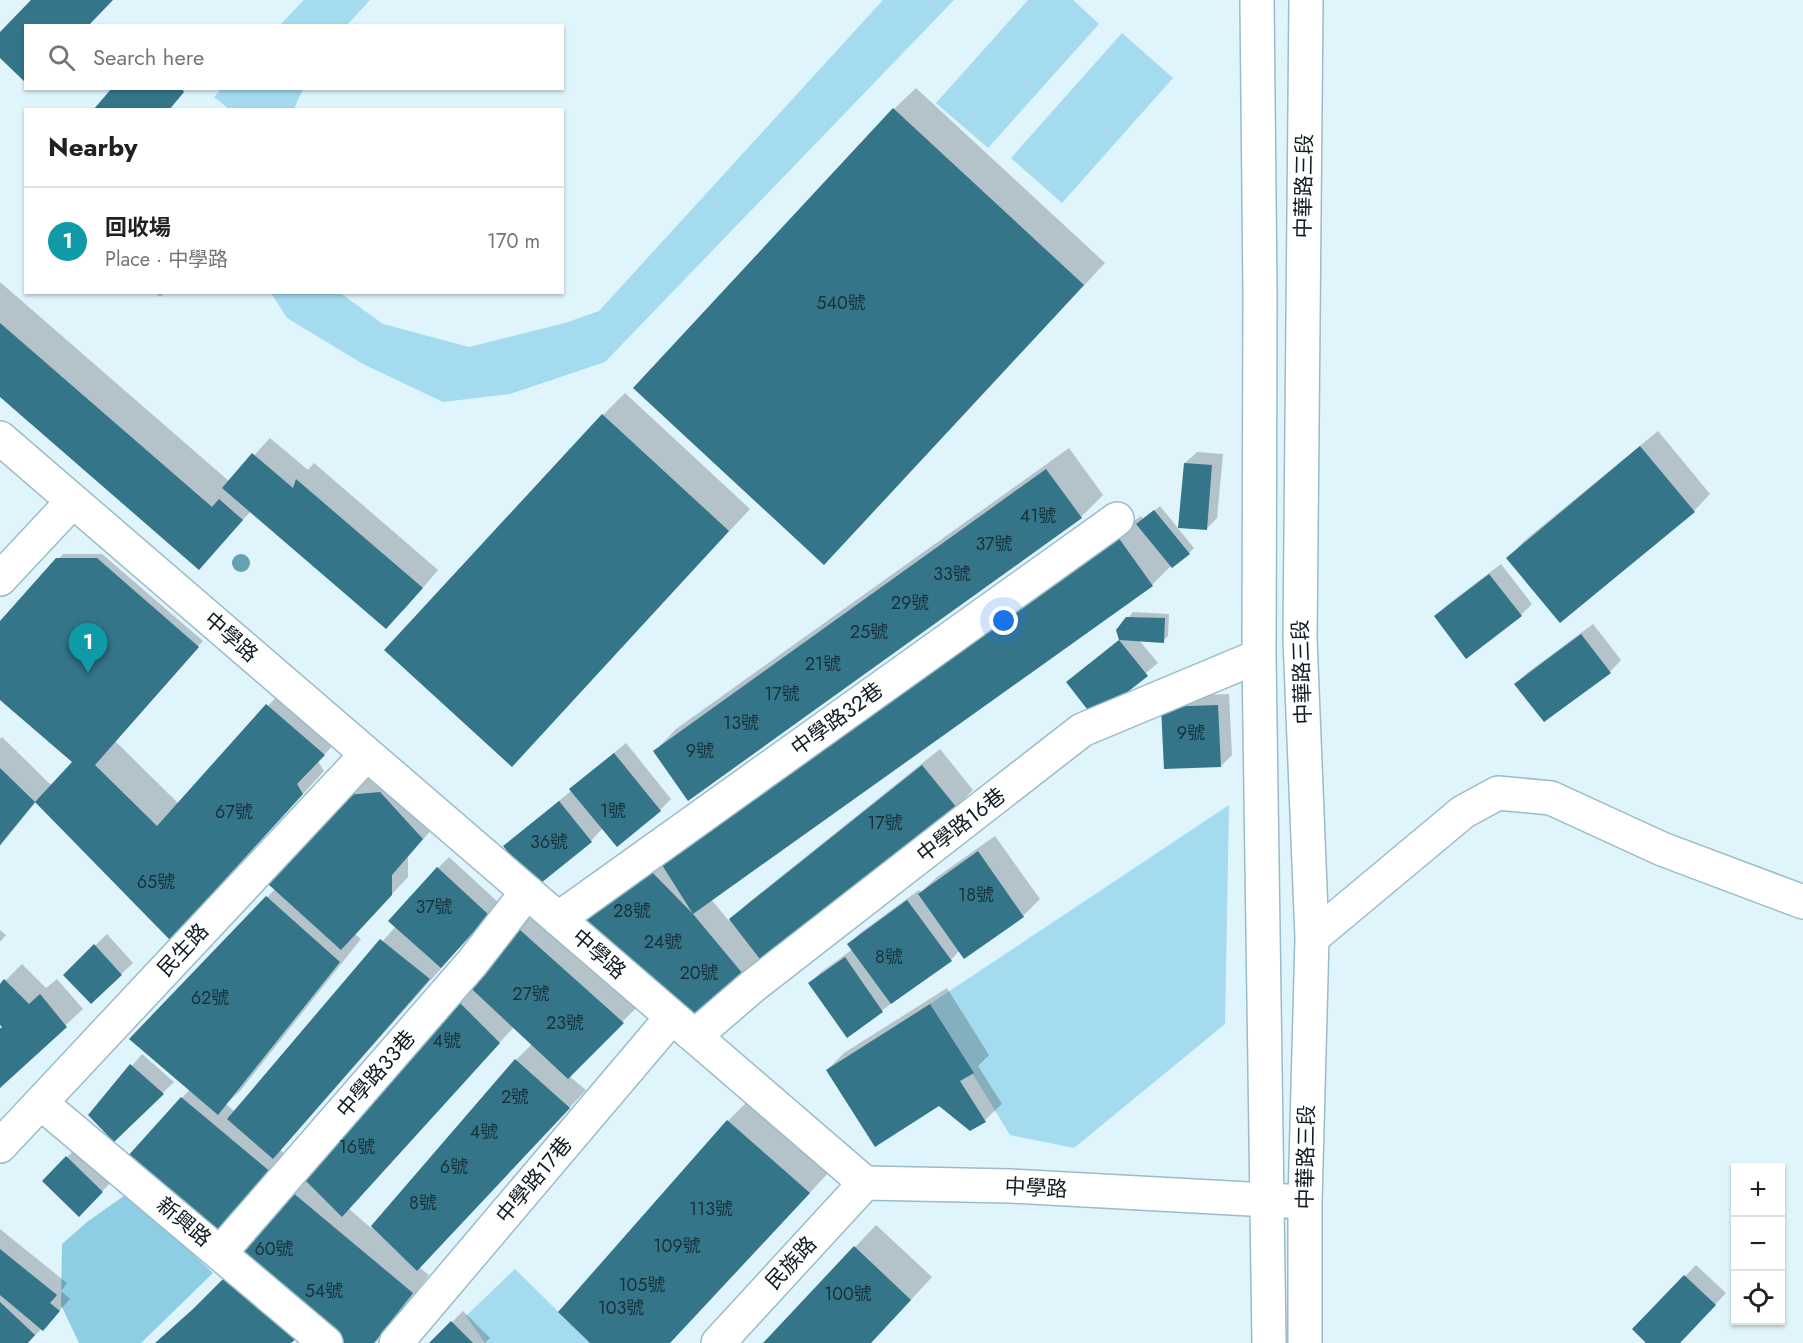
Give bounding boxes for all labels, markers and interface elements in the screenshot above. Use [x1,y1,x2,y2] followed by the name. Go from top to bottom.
[24,24,564,90] search box
[45,41,78,74] icon: search
[93,41,204,73] text: Search here
[48,128,137,166] text: Nearby
[1288,133,1320,239] street label: 中華路三段
[105,211,171,243] text: 回收場
[62,227,73,256] text: 1
[487,227,540,256] text: 170 m
[105,245,228,274] text: Place · 中學路
[816,290,866,316] house number: 540號
[1020,503,1056,529] house number: 41號
[975,531,1013,557] house number: 37號
[933,561,971,587] house number: 33號
[891,590,929,616] house number: 29號
[197,605,265,669] street label: 中學路
[989,606,1018,635] your location
[850,619,888,645] house number: 25號
[1285,619,1319,725] street label: 中華路三段
[68,624,107,673] pin: 1
[805,651,841,677] house number: 21號
[785,675,889,763] street label: 中學路32巷
[764,681,800,707] house number: 17號
[723,710,759,736] house number: 13號
[1177,720,1205,746] house number: 9號
[686,738,714,764] house number: 9號
[910,781,1012,869] street label: 中學路16巷
[600,798,626,824] house number: 1號
[215,799,253,825] house number: 67號
[867,810,903,836] house number: 17號
[530,829,568,855] house number: 36號
[137,869,175,895] house number: 65號
[958,882,994,908] house number: 18號
[415,894,453,920] house number: 37號
[613,898,651,924] house number: 28號
[151,917,215,983] street label: 民生路
[565,922,633,986] street label: 中學路
[644,929,682,955] house number: 24號
[875,944,903,970] house number: 8號
[679,960,719,986] house number: 20號
[512,981,550,1007] house number: 27號
[191,985,229,1011] house number: 62號
[546,1010,584,1036] house number: 23號
[330,1024,422,1124] street label: 中學路33巷
[433,1028,461,1054] house number: 4號
[501,1084,529,1110] house number: 2號
[1290,1104,1322,1210] street label: 中華路三段
[470,1119,498,1145] house number: 4號
[489,1130,579,1230] street label: 中學路17巷
[339,1134,375,1160] house number: 16號
[440,1154,468,1180] house number: 6號
[1731,1163,1785,1325] map controls
[1731,1163,1785,1217] button: +
[1004,1171,1068,1205] street label: 中學路
[150,1190,218,1254] street label: 新興路
[409,1190,437,1216] house number: 8號
[689,1196,733,1222] house number: 113號
[1731,1217,1785,1271] button: −
[759,1230,823,1296] street label: 民族路
[653,1233,701,1259] house number: 109號
[254,1236,294,1262] house number: 60號
[1731,1271,1785,1325] button: locate
[618,1272,666,1298] house number: 105號
[305,1278,343,1304] house number: 54號
[824,1281,872,1307] house number: 100號
[598,1295,644,1321] house number: 103號

